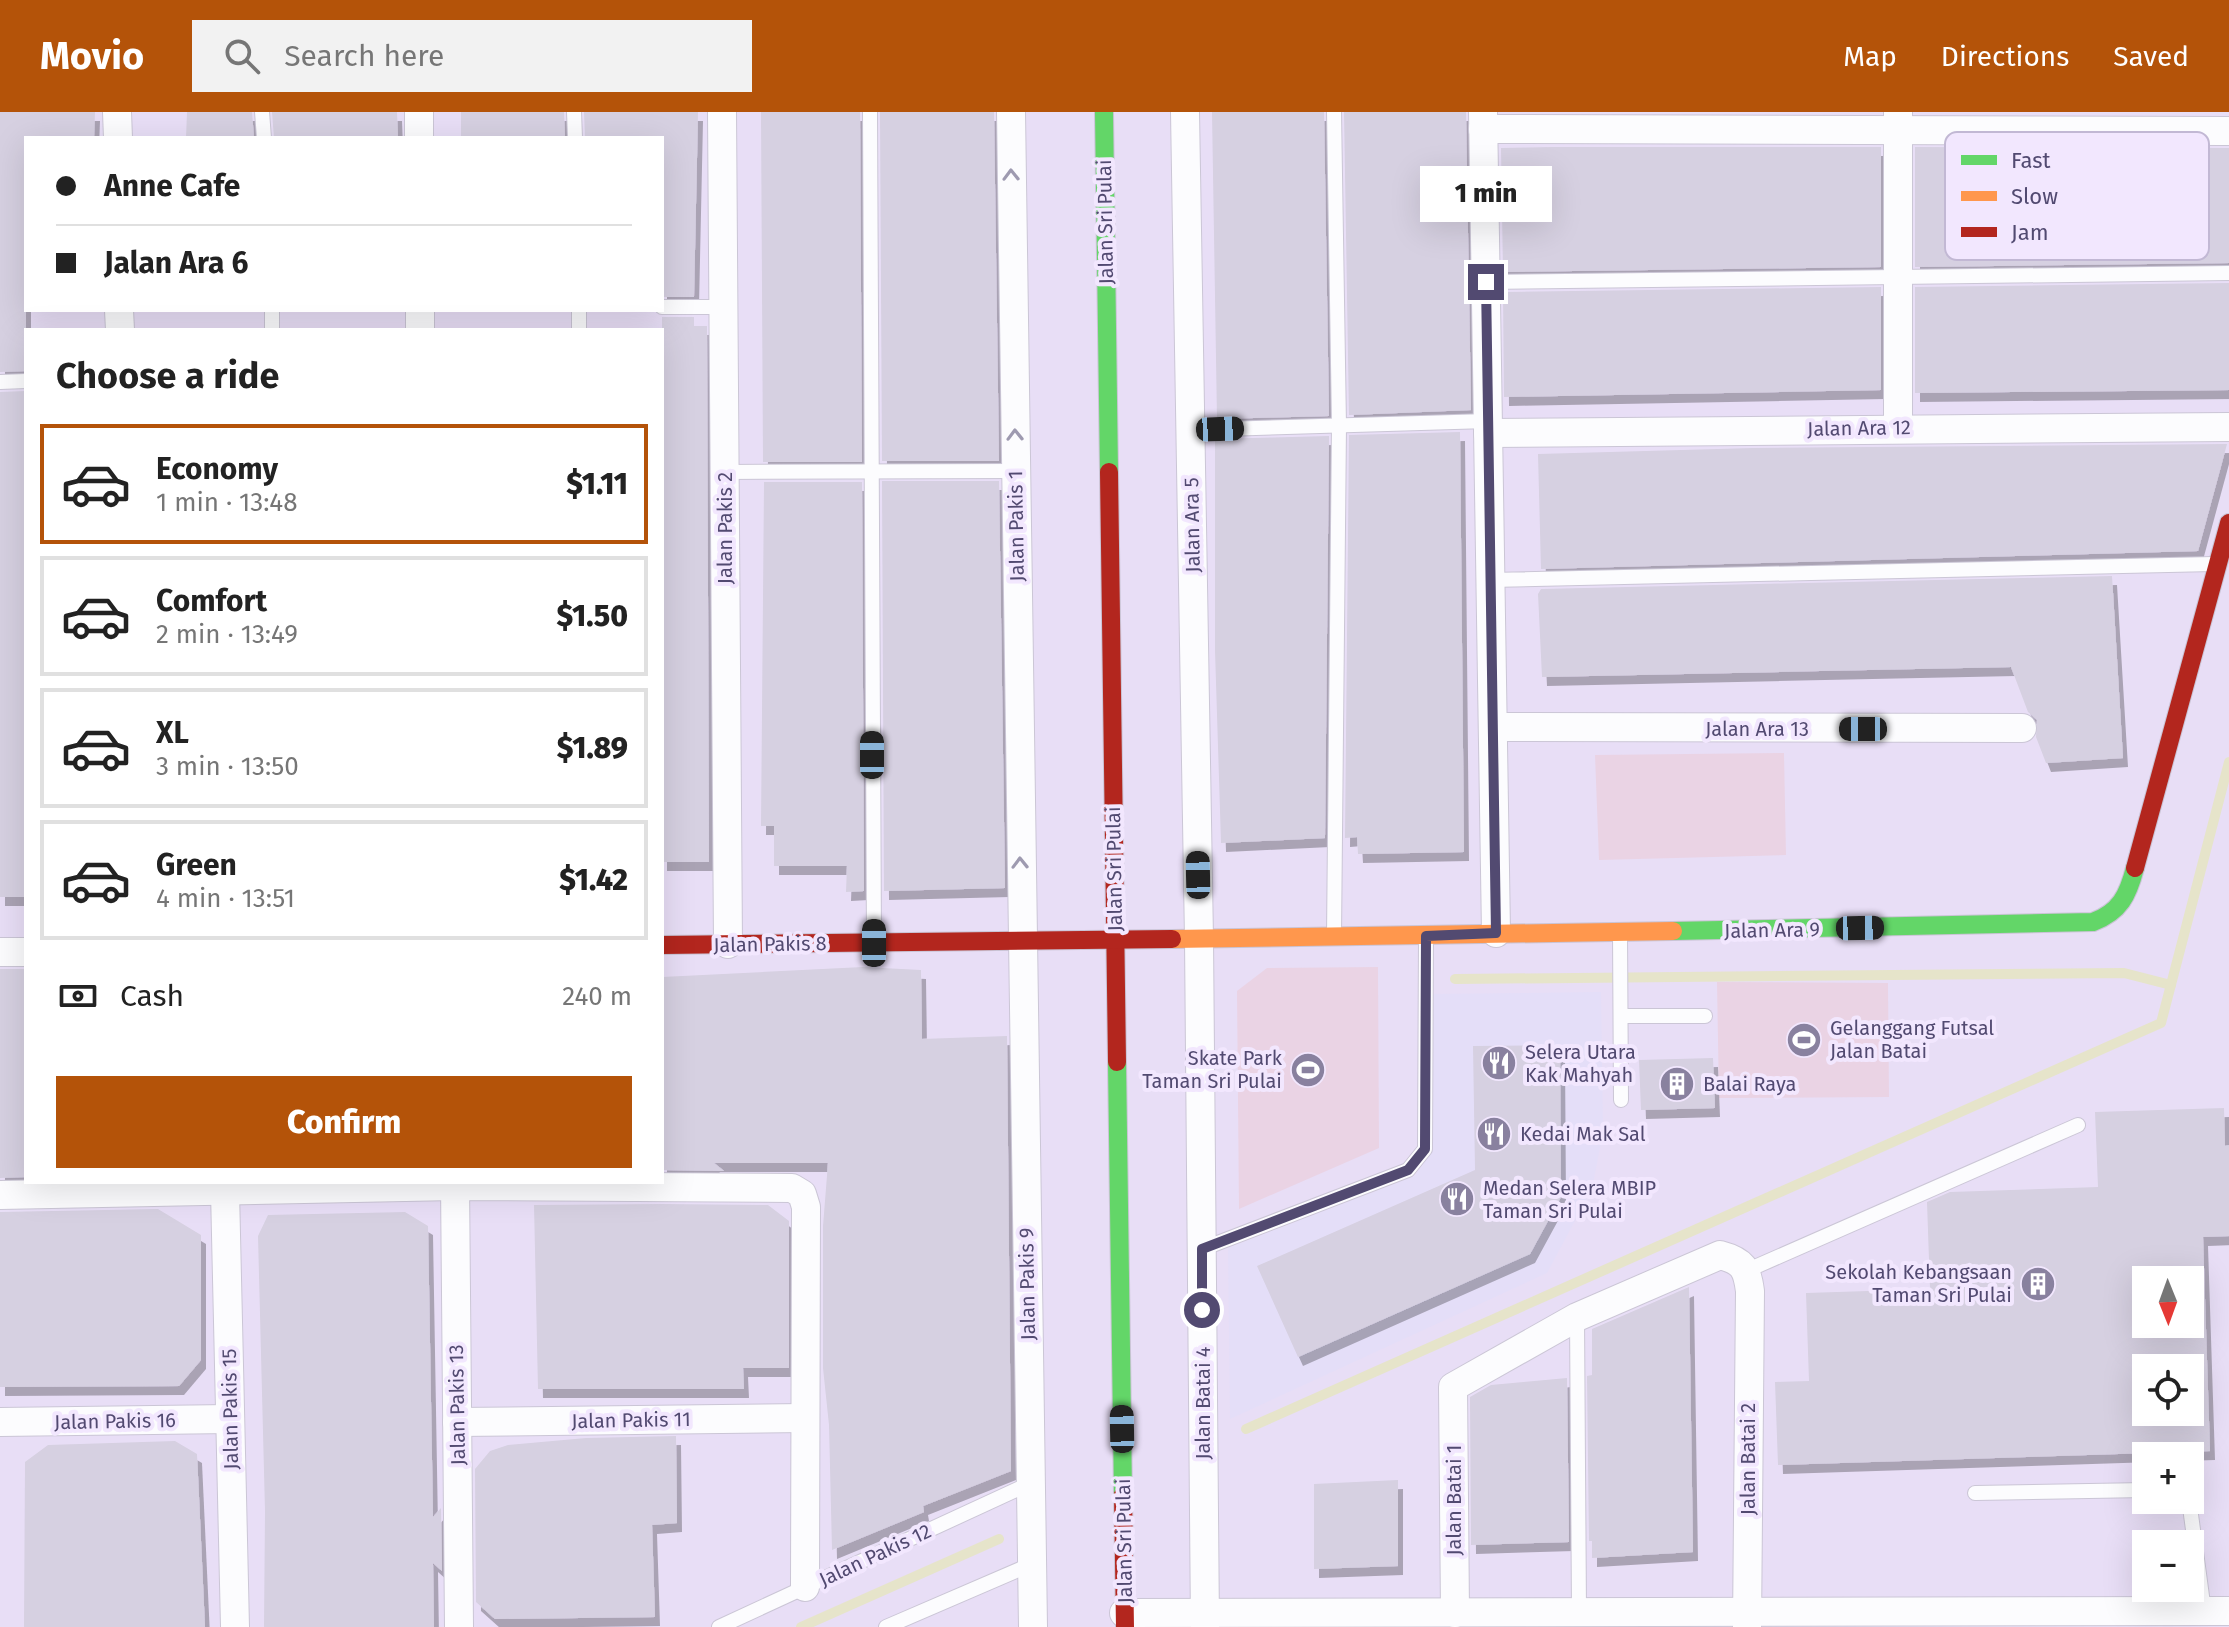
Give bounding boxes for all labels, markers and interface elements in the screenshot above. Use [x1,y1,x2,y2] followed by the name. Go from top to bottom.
[192,20,752,92] search box
[40,33,144,79] text: Movio
[220,34,264,78] icon: search
[284,38,444,74] text: Search here
[1843,40,1897,73] text: Map
[1941,40,2069,73] text: Directions
[2113,40,2189,73] text: Saved
[1945,132,2209,260] legend
[2011,147,2051,174] text: Fast
[1092,159,1118,285] street label: Jalan Sri Pulai
[1420,166,1552,222] callout: 1 min
[104,168,240,204] text: Anne Cafe
[1003,168,1020,181] one-way arrow
[1455,178,1517,209] text: 1 min
[2011,183,2058,210] text: Slow
[2011,219,2049,246] text: Jam
[104,245,248,281] text: Jalan Ara 6
[1468,264,1504,300] route end
[56,354,279,398] text: Choose a ride
[1807,415,1911,441] street label: Jalan Ara 12
[1196,416,1244,442] car
[1006,428,1024,441] one-way arrow
[60,448,132,520] icon: car
[156,451,278,487] text: Economy
[566,466,628,502] text: $1.11
[1003,470,1029,582] street label: Jalan Pakis 1
[713,472,737,584] street label: Jalan Pakis 2
[1179,477,1205,573] street label: Jalan Ara 5
[156,487,298,518] text: 1 min · 13:48
[60,580,132,652] icon: car
[156,583,267,619] text: Comfort
[557,598,628,634] text: $1.50
[156,619,298,650] text: 2 min · 13:49
[60,712,132,784] icon: car
[156,715,189,751] text: XL
[1705,717,1809,741] street label: Jalan Ara 13
[1839,717,1887,741] car
[557,730,628,766] text: $1.89
[860,731,884,779] car
[156,751,299,782] text: 3 min · 13:50
[1101,806,1127,932] street label: Jalan Sri Pulai
[60,844,132,916] icon: car
[156,847,237,883] text: Green
[1186,851,1210,899] car
[1012,856,1029,869] one-way arrow
[559,862,628,898] text: $1.42
[156,883,295,914] text: 4 min · 13:51
[1836,916,1884,940] car
[1724,917,1820,943] street label: Jalan Ara 9
[862,919,886,967] car
[713,931,827,957] street label: Jalan Pakis 8
[56,974,100,1018] icon: cash
[120,978,184,1014] text: Cash
[562,981,632,1012] text: 240 m
[1830,1016,1994,1063] place label: Gelanggang Futsal Jalan Batai
[1785,1021,1823,1059] sports icon: Gelanggang Futsal Jalan Batai
[1525,1040,1636,1087] place label: Selera Utara Kak Mahyah
[1480,1044,1518,1082] restaurant icon: Selera Utara Kak Mahyah
[1142,1046,1283,1093] place label: Skate Park Taman Sri Pulai
[1289,1051,1327,1089] sports icon: Skate Park Taman Sri Pulai
[1658,1065,1696,1103] building icon: Balai Raya
[1703,1072,1796,1096] place label: Balai Raya
[56,1076,632,1168] button: Confirm
[1475,1115,1513,1153] restaurant icon: Kedai Mak Sal
[1520,1122,1646,1146] place label: Kedai Mak Sal
[1483,1176,1656,1223] place label: Medan Selera MBIP Taman Sri Pulai
[1438,1180,1476,1218] restaurant icon: Medan Selera MBIP Taman Sri Pulai
[1014,1227,1040,1341] street label: Jalan Pakis 9
[1825,1260,2012,1307] place label: Sekolah Kebangsaan Taman Sri Pulai
[2019,1265,2057,1303] building icon: Sekolah Kebangsaan Taman Sri Pulai
[2132,1266,2204,1338] north arrow
[2132,1266,2204,1602] map controls
[1184,1292,1220,1328] route start
[444,1344,470,1466] street label: Jalan Pakis 13
[1191,1346,1215,1460] street label: Jalan Batai 4
[217,1348,243,1470] street label: Jalan Pakis 15
[2132,1354,2204,1426] button: locate
[1736,1403,1760,1515] street label: Jalan Batai 2
[1110,1405,1134,1453] car
[571,1407,691,1433] street label: Jalan Pakis 11
[54,1408,176,1434] street label: Jalan Pakis 16
[2132,1442,2204,1514] button: +
[1442,1444,1466,1556] street label: Jalan Batai 1
[1111,1478,1137,1604] street label: Jalan Sri Pulai
[815,1519,935,1591] street label: Jalan Pakis 12
[2132,1530,2204,1602] button: −

